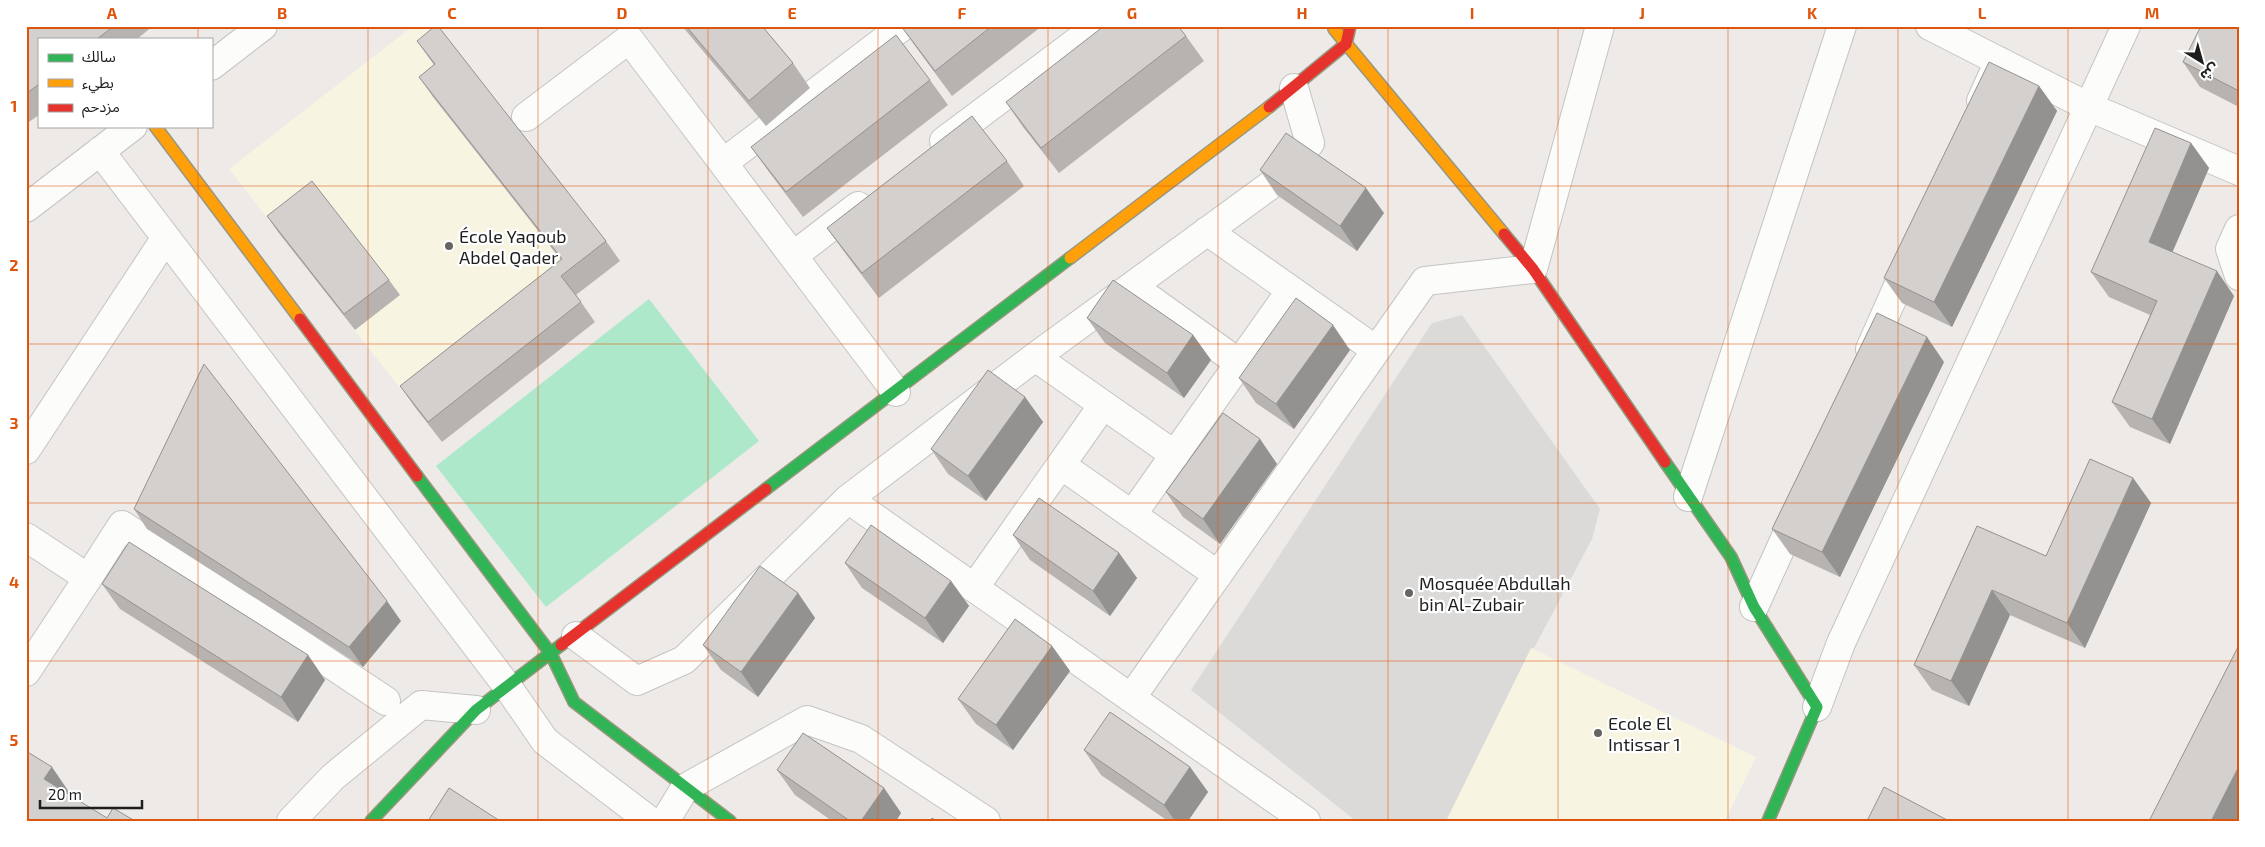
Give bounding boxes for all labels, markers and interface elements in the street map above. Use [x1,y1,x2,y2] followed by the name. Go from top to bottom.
[107,3,118,22] text: A
[277,3,287,22] text: B
[447,3,457,22] text: C
[617,3,628,22] text: D
[787,3,797,22] text: E
[958,3,967,22] text: F
[1127,3,1137,22] text: G
[1296,3,1308,22] text: H
[1470,3,1474,22] text: I
[1639,3,1645,22] text: J
[1807,3,1818,22] text: K
[1978,3,1987,22] text: L
[2145,3,2159,22] text: M
[38,38,212,128] legend
[2178,38,2228,88] north arrow
[82,47,116,65] text: سالك
[2197,60,2223,85] text: ش
[82,73,114,94] text: بطيء
[11,96,17,115] text: 1
[82,97,120,118] text: مزدحم
[459,225,567,268] place label: École Yaqoub Abdel Qader
[443,240,455,252] marker: École Yaqoub Abdel Qader
[9,255,19,274] text: 2
[9,413,19,432] text: 3
[9,572,19,591] text: 4
[1419,572,1571,615] place label: Mosquée Abdullah bin Al-Zubair
[1403,587,1415,599] marker: Mosquée Abdullah bin Al-Zubair
[1608,712,1681,755] place label: Ecole El Intissar 1
[1592,727,1604,739] marker: Ecole El Intissar 1
[10,730,19,749] text: 5
[40,777,142,809] scale bar
[48,785,82,803] text: 20 m

